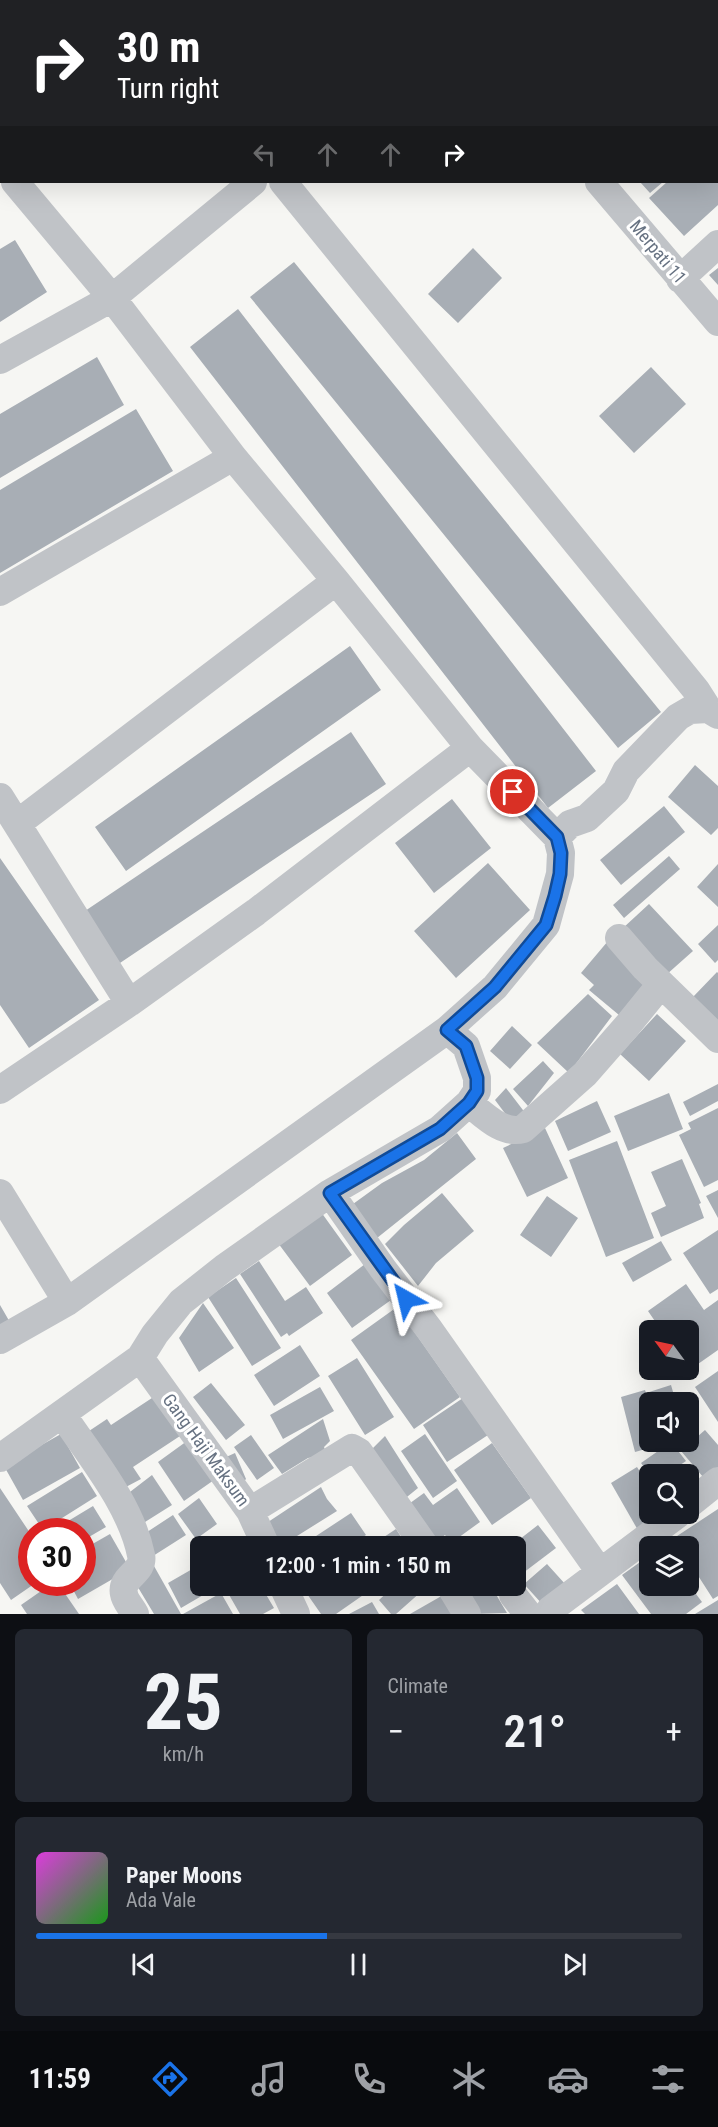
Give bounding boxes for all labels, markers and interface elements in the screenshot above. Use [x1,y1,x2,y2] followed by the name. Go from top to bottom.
[117,23,200,72] text: 30 m
[18,24,96,102] icon: right
[117,73,219,105] text: Turn right
[248,138,281,171] icon: left
[311,138,344,171] icon: ahead
[374,138,407,171] icon: ahead
[437,138,470,171] icon: right
[626,216,691,288] street label: Merpati 11
[487,766,538,817] pin
[496,775,529,808] icon: arrive
[374,1267,438,1331] position arrow
[639,1320,699,1380] north arrow
[639,1320,699,1596] map controls
[159,1389,254,1510] street label: Gang Haji Maksum
[639,1392,699,1452] button: sound
[639,1464,699,1524] button: search
[18,1518,96,1596] speed limit sign: 30
[639,1536,699,1596] button: layers
[265,1553,451,1578] text: 12:00 · 1 min · 150 m
[144,1657,223,1748] text: 25
[388,1674,448,1698] text: Climate
[503,1705,566,1758] text: 21°
[388,1712,404,1751] text: −
[666,1712,682,1751] text: +
[163,1742,204,1766] text: km/h
[126,1863,242,1888] text: Paper Moons
[126,1888,196,1912] text: Ada Vale
[127,1948,160,1981] icon: previous
[342,1948,375,1981] icon: pause
[558,1948,591,1981] icon: next
[149,2058,191,2100] icon: directions
[248,2058,290,2100] icon: music
[348,2058,390,2100] icon: phone
[448,2058,490,2100] icon: climate
[547,2058,589,2100] icon: car
[647,2058,689,2100] icon: filters
[29,2063,91,2095] text: 11:59

